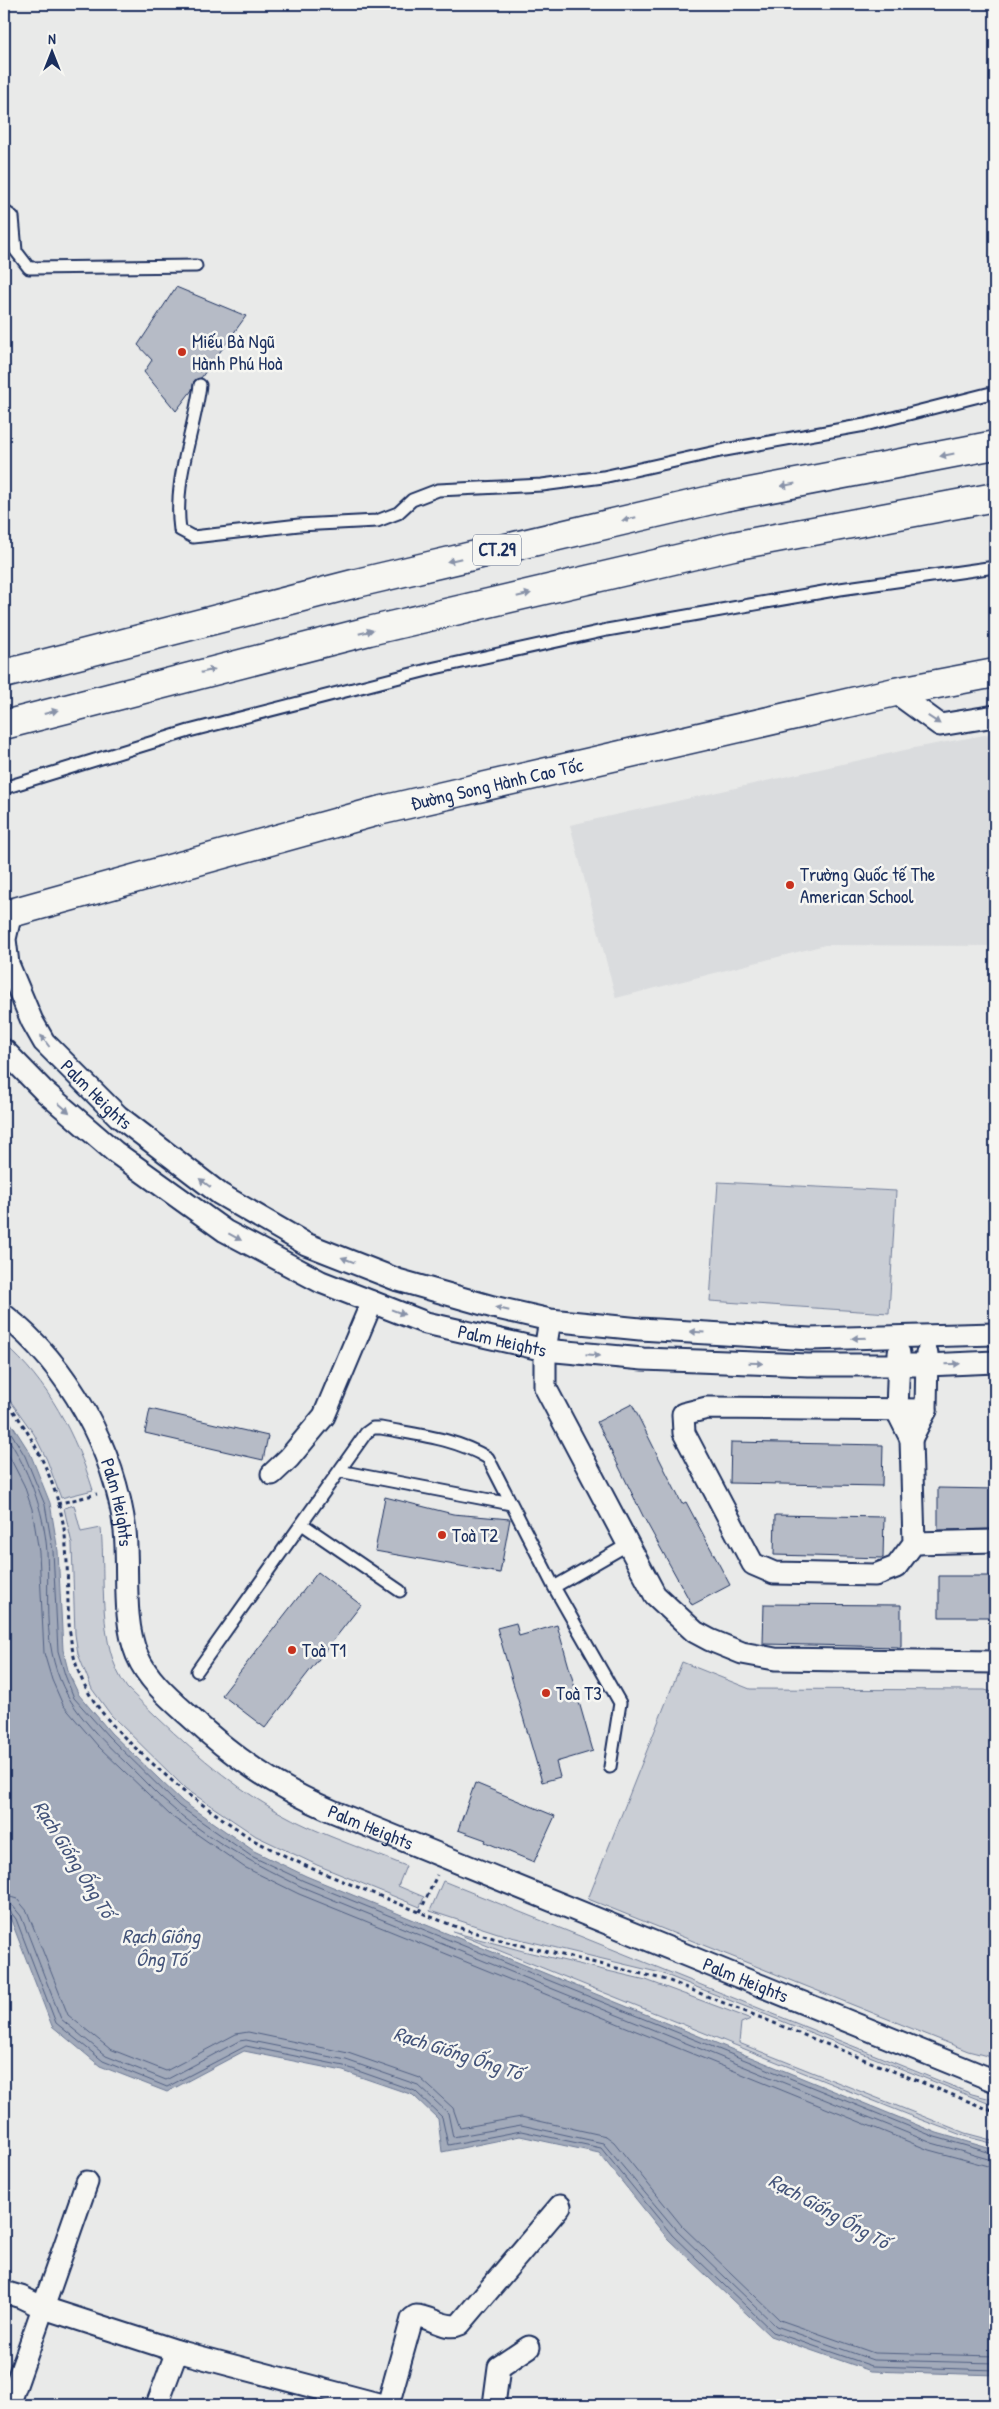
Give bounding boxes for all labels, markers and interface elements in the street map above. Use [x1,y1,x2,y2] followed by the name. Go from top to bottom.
[28,28,78,78] north arrow
[48,29,56,48] text: N
[192,328,283,376] place label: Miếu Bà Ngũ Hành Phú Hoà
[176,346,188,358] marker: Miếu Bà Ngũ Hành Phú Hoà
[939,451,955,459] one-way arrow
[779,481,795,489] one-way arrow
[621,515,636,523] one-way arrow
[473,534,521,566] road number: CT.29
[446,556,461,564] one-way arrow
[516,591,531,599] one-way arrow
[358,628,373,636] one-way arrow
[201,667,216,675] one-way arrow
[43,708,58,716] one-way arrow
[928,715,941,724] one-way arrow
[408,751,586,816] street label: Đường Song Hành Cao Tốc
[800,861,936,909] place label: Trường Quốc tế The American School
[784,879,796,891] marker: Trường Quốc tế The American School
[39,1035,50,1048] one-way arrow
[55,1053,137,1135] street label: Palm Heights
[57,1102,70,1113] one-way arrow
[198,1178,212,1188] one-way arrow
[228,1233,243,1241] one-way arrow
[340,1256,355,1263] one-way arrow
[495,1305,510,1313] one-way arrow
[391,1309,406,1317] one-way arrow
[456,1318,549,1363] street label: Palm Heights
[689,1328,705,1336] one-way arrow
[851,1334,867,1342] one-way arrow
[586,1351,602,1359] one-way arrow
[748,1359,764,1367] one-way arrow
[945,1360,961,1368] one-way arrow
[95,1454,139,1547] street label: Palm Heights
[452,1522,498,1548] place label: Toà T2
[436,1529,448,1541] marker: Toà T2
[302,1637,346,1663] place label: Toà T1
[286,1644,298,1656] marker: Toà T1
[556,1680,602,1706] place label: Toà T3
[540,1687,552,1699] marker: Toà T3
[27,1795,124,1927] water label: Rạch Giống Ống Tố
[324,1798,417,1856] street label: Palm Heights
[122,1922,201,1973] water label: Rạch Giồng Ông Tố
[699,1951,792,2009] street label: Palm Heights
[390,2019,530,2088] water label: Rạch Giống Ống Tố
[764,2166,898,2258] water label: Rạch Giống Ống Tố

